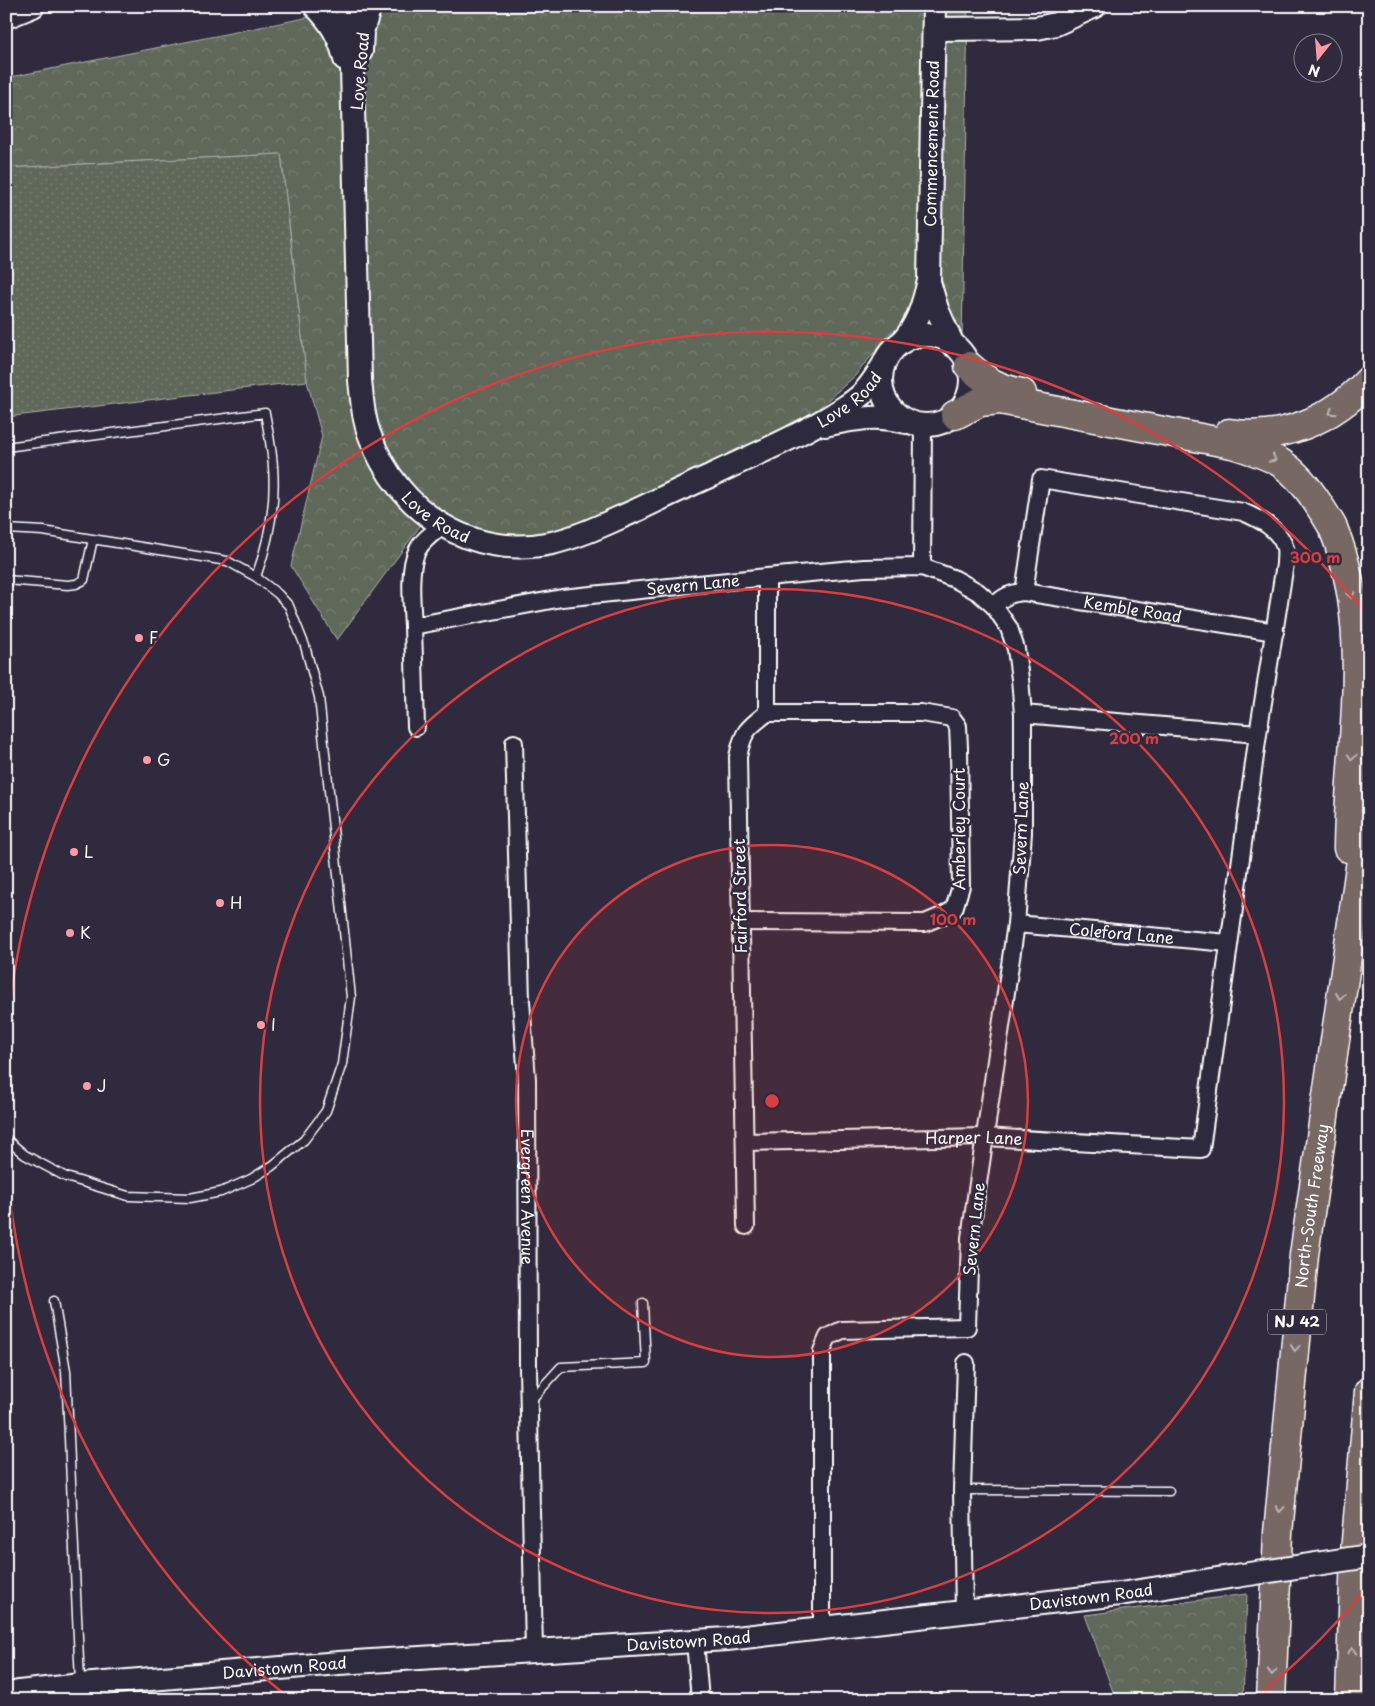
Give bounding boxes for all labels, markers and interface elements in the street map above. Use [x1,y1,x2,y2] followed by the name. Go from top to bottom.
[344,31,374,111] street label: Love Road
[1292,32,1342,82] north arrow
[1306,59,1322,83] text: N
[917,60,944,227] street label: Commencement Road
[812,366,887,433] street label: Love Road
[1328,405,1337,415] one-way arrow
[1268,453,1277,463] one-way arrow
[397,485,474,548] street label: Love Road
[1290,545,1340,568] text: 300 m
[645,567,741,600] street label: Severn Lane
[1082,589,1184,628] street label: Kemble Road
[1345,590,1356,599] one-way arrow
[149,625,158,649] place label: F
[133,632,145,644] marker: F
[1109,726,1159,749] text: 200 m
[157,747,170,771] place label: G
[1347,753,1358,761] one-way arrow
[141,754,153,766] marker: G
[946,767,970,890] street label: Amberley Court
[1006,781,1034,875] street label: Severn Lane
[726,838,752,954] street label: Fairford Street
[84,839,93,863] place label: L
[68,846,80,858] marker: L
[230,890,242,914] place label: H
[214,897,226,909] marker: H
[930,907,976,930] text: 100 m
[1068,916,1175,949] street label: Coleford Lane
[80,920,91,944] place label: K
[64,927,76,939] marker: K
[1335,992,1346,1000] one-way arrow
[271,1012,276,1036] place label: I
[255,1019,267,1031] marker: I
[97,1073,107,1097] place label: J
[81,1080,93,1092] marker: J
[763,1092,781,1110] centre of rings
[1288,1122,1334,1289] street label: North-South Freeway
[925,1124,1023,1150] street label: Harper Lane
[516,1129,541,1265] street label: Evergreen Avenue
[956,1181,990,1277] street label: Severn Lane
[1268,1310,1326,1334] road number: NJ 42
[1290,1344,1301,1352] one-way arrow
[1275,1506,1286,1514] one-way arrow
[1028,1576,1155,1615] street label: Davistown Road
[626,1623,752,1656] street label: Davistown Road
[1346,1647,1357,1655] one-way arrow
[221,1650,347,1684] street label: Davistown Road
[1267,1668,1278,1676] one-way arrow

